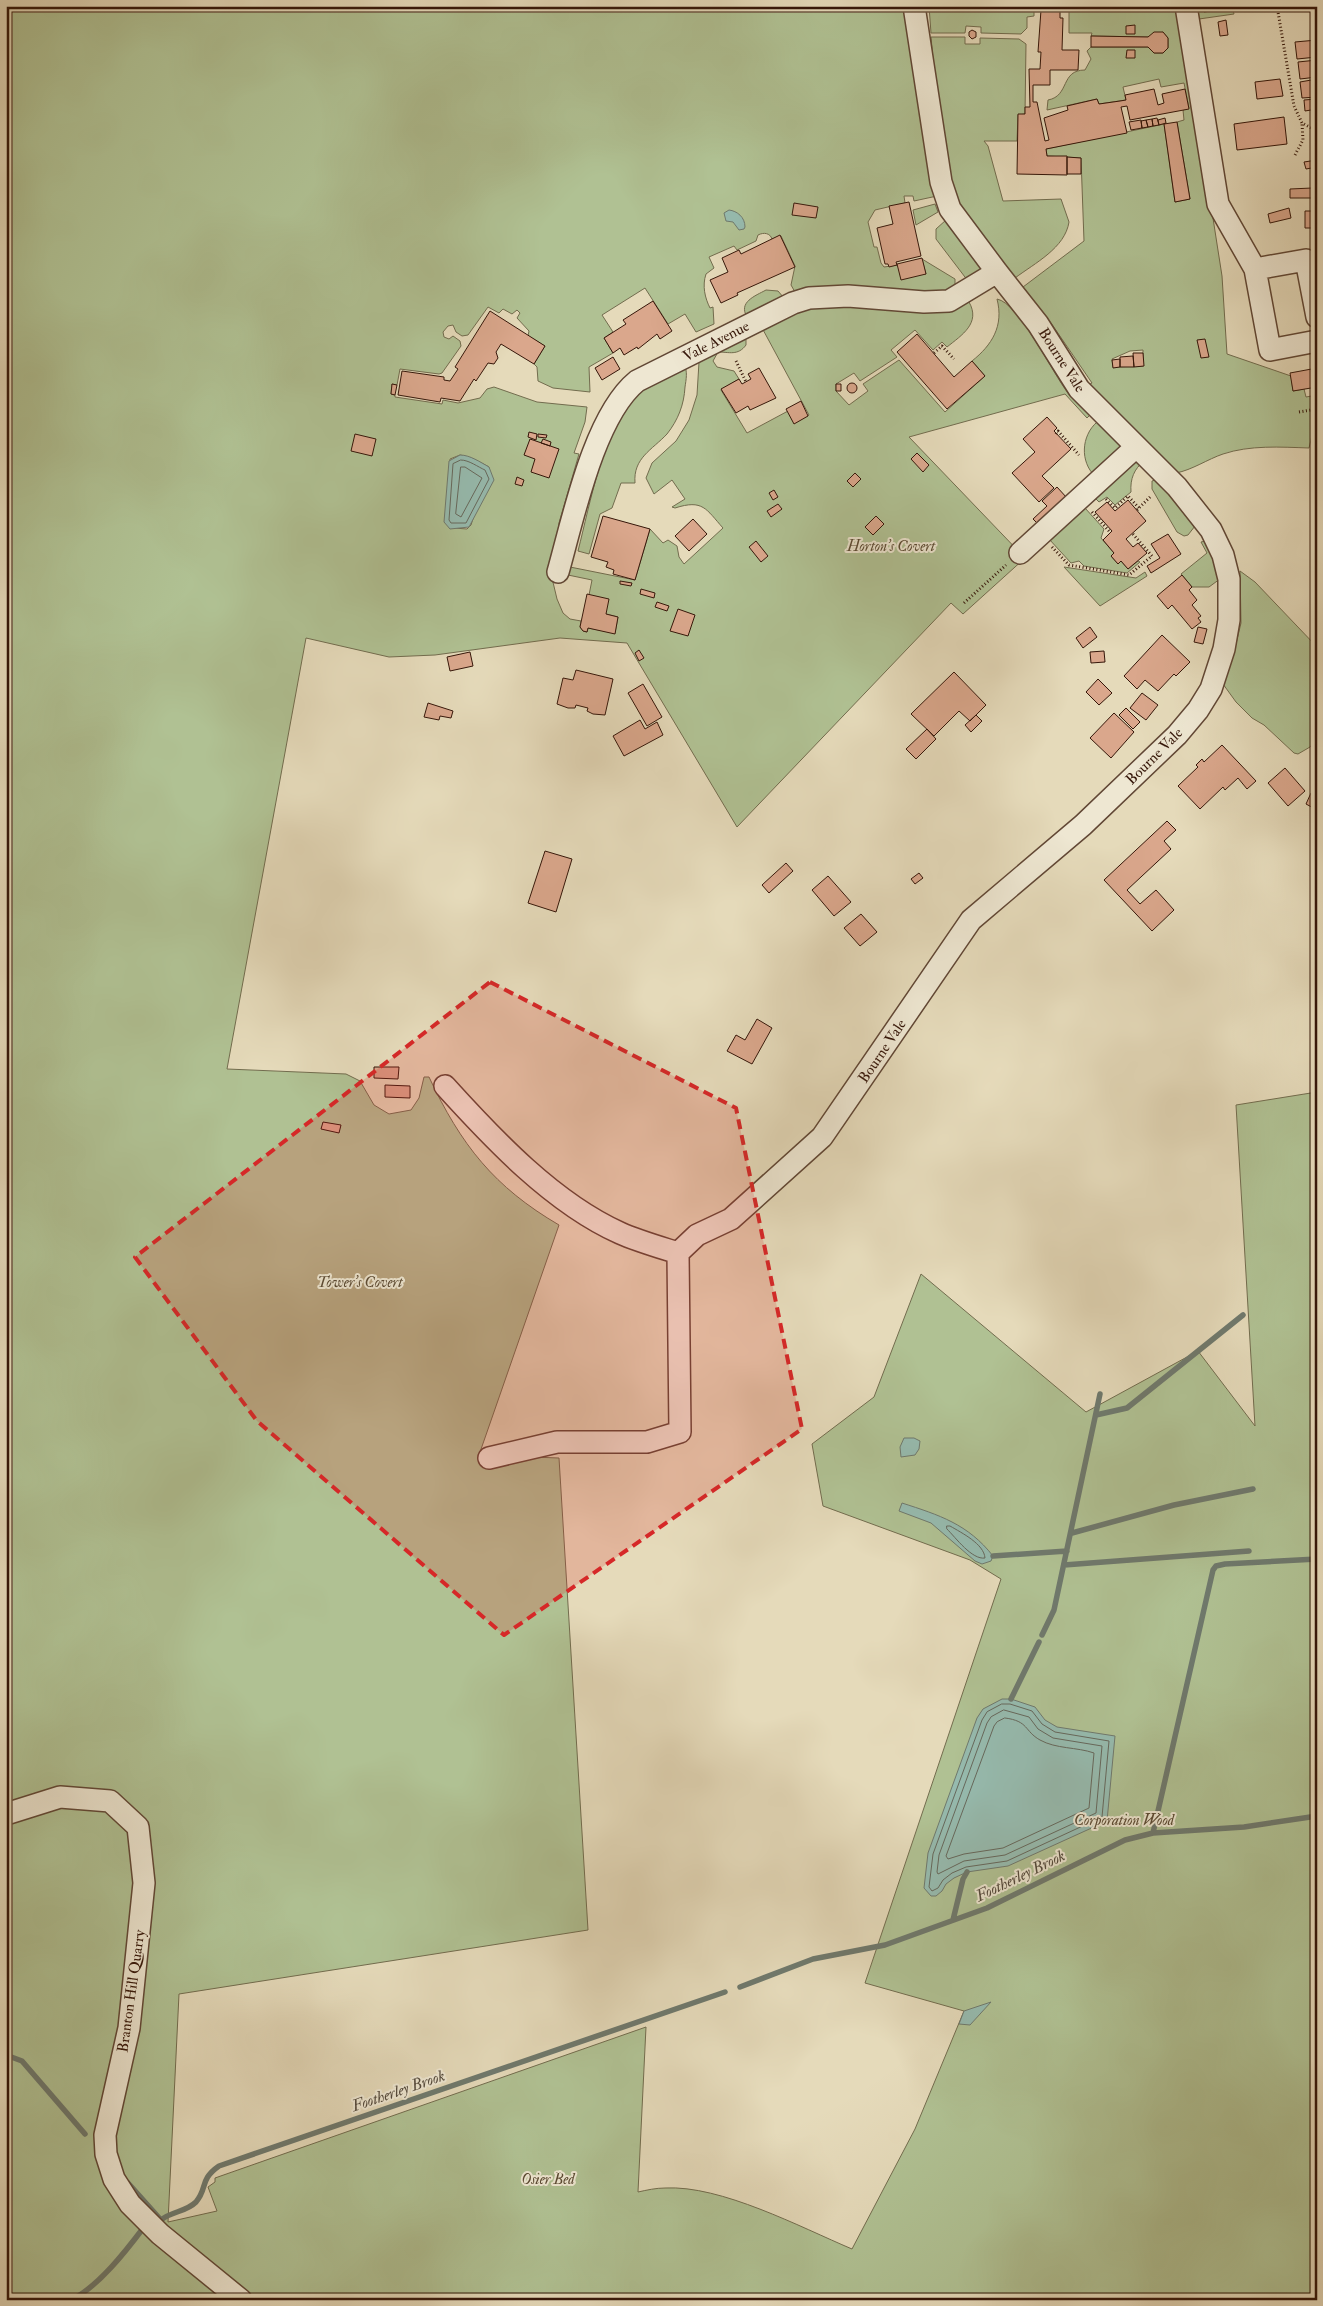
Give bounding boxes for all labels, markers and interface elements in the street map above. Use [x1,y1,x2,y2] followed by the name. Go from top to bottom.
[680,317,753,366] street label: Vale Avenue
[1034,324,1089,396] street label: Bourne Vale
[846,537,936,556] park label: Horton's Covert
[1122,724,1187,789] street label: Bourne Vale
[854,1016,911,1087] street label: Bourne Vale
[318,1273,403,1292] park label: Tower's Covert
[1074,1811,1176,1830] park label: Corporation Wood
[971,1845,1069,1907] water label: Footherley Brook
[113,1928,150,2054] street label: Branton Hill Quarry
[348,2066,448,2117] water label: Footherley Brook
[521,2170,576,2189] park label: Osier Bed

